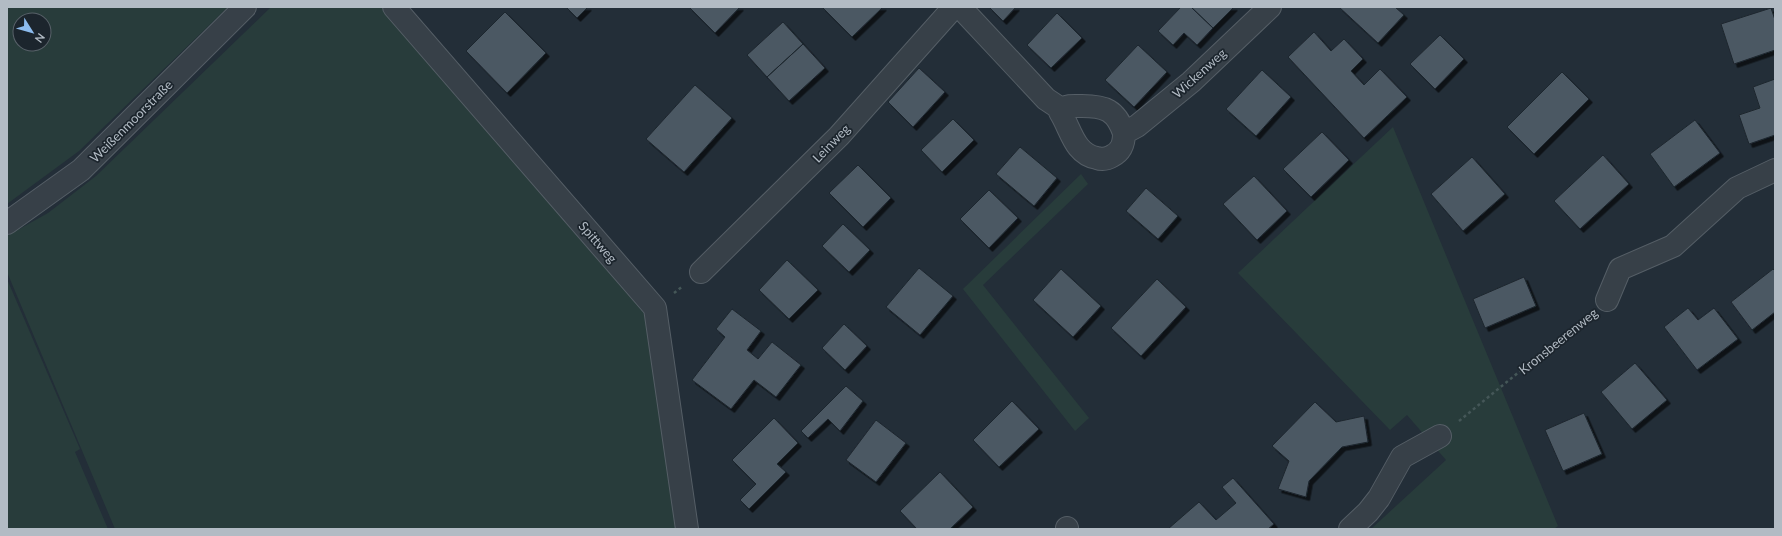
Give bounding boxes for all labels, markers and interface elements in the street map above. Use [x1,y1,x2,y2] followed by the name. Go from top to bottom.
[12,12,52,52] north arrow
[33,31,48,46] text: N
[1169,45,1229,101] street label: Wickenweg
[86,76,176,166] street label: Weißenmoorstraße
[809,120,853,166] street label: Leinweg
[576,218,621,266] street label: Spittweg
[1515,304,1601,378] street label: Kronsbeerenweg

